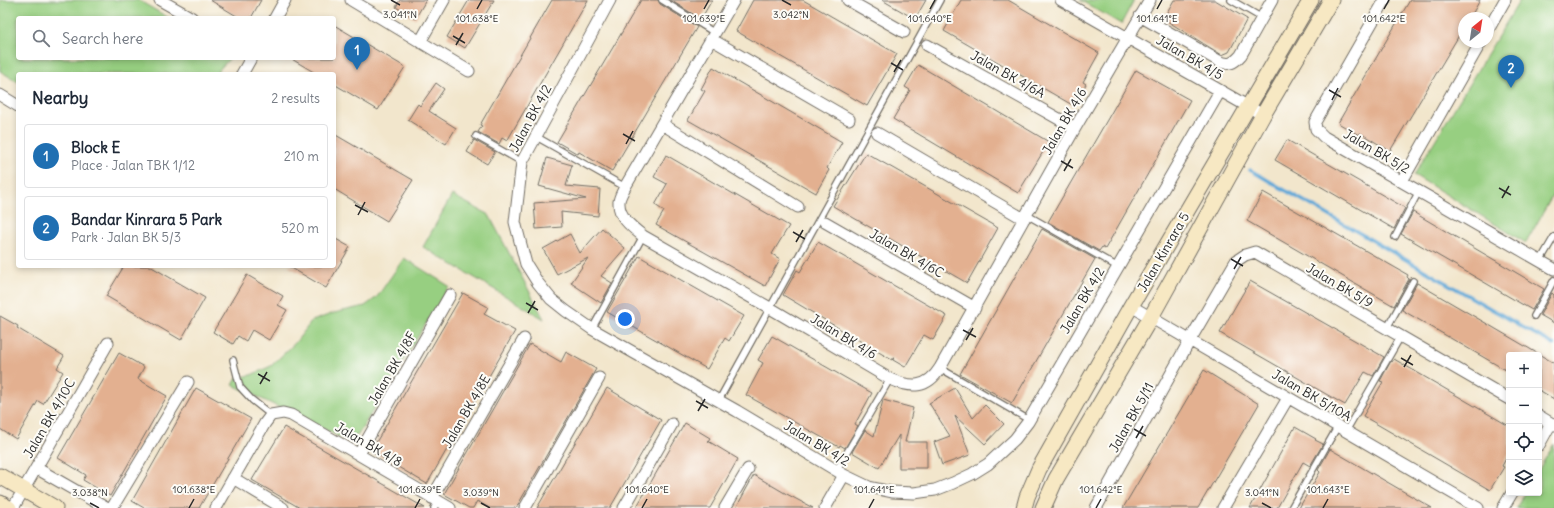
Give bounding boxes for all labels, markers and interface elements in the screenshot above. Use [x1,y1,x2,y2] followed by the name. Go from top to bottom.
[383,8,417,21] text: 3.041°N
[773,8,809,21] text: 3.042°N
[455,12,499,25] text: 101.638°E
[682,12,726,25] text: 101.639°E
[908,12,952,25] text: 101.640°E
[1136,12,1178,25] text: 101.641°E
[1363,12,1406,25] text: 101.642°E
[1458,12,1494,48] north arrow
[16,16,336,60] search box
[30,27,52,49] icon: search
[62,29,143,48] text: Search here
[1153,31,1226,83] street label: Jalan BK 4/5
[344,37,370,70] pin: 1
[967,47,1048,102] street label: Jalan BK 4/6A
[1498,55,1524,88] pin: 2
[506,82,555,155] street label: Jalan BK 4/2
[1038,85,1090,158] street label: Jalan BK 4/6
[32,87,88,109] text: Nearby
[271,90,320,107] text: 2 results
[1340,126,1413,177] street label: Jalan BK 5/2
[71,138,120,157] text: Block E
[43,148,49,165] text: 1
[284,148,319,165] text: 210 m
[71,157,195,174] text: Place · Jalan TBK 1/12
[1134,209,1193,295] street label: Jalan Kinrara 5
[71,210,222,229] text: Bandar Kinrara 5 Park
[42,220,50,237] text: 2
[281,220,319,237] text: 520 m
[867,225,947,282] street label: Jalan BK 4/6C
[71,229,181,246] text: Park · Jalan BK 5/3
[1303,260,1376,311] street label: Jalan BK 5/9
[1057,264,1108,337] street label: Jalan BK 4/2
[615,309,635,329] your location
[808,310,880,363] street label: Jalan BK 4/6
[365,328,421,408] street label: Jalan BK 4/8F
[1506,352,1542,496] map controls
[1506,352,1542,388] button: +
[1269,366,1354,425] street label: Jalan BK 5/10A
[439,371,494,451] street label: Jalan BK 4/8E
[20,375,79,461] street label: Jalan BK 4/10C
[1105,379,1158,455] street label: Jalan BK 5/11
[1506,388,1542,424] button: −
[781,417,853,470] street label: Jalan BK 4/2
[332,418,405,470] street label: Jalan BK 4/8
[1506,424,1542,460] button: locate
[1506,460,1542,496] button: layers
[172,483,216,496] text: 101.638°E
[398,483,442,496] text: 101.639°E
[625,483,669,496] text: 101.640°E
[853,483,895,496] text: 101.641°E
[1080,483,1123,496] text: 101.642°E
[1306,483,1350,496] text: 101.643°E
[72,486,108,499] text: 3.038°N
[463,486,499,499] text: 3.039°N
[1245,486,1279,499] text: 3.041°N

